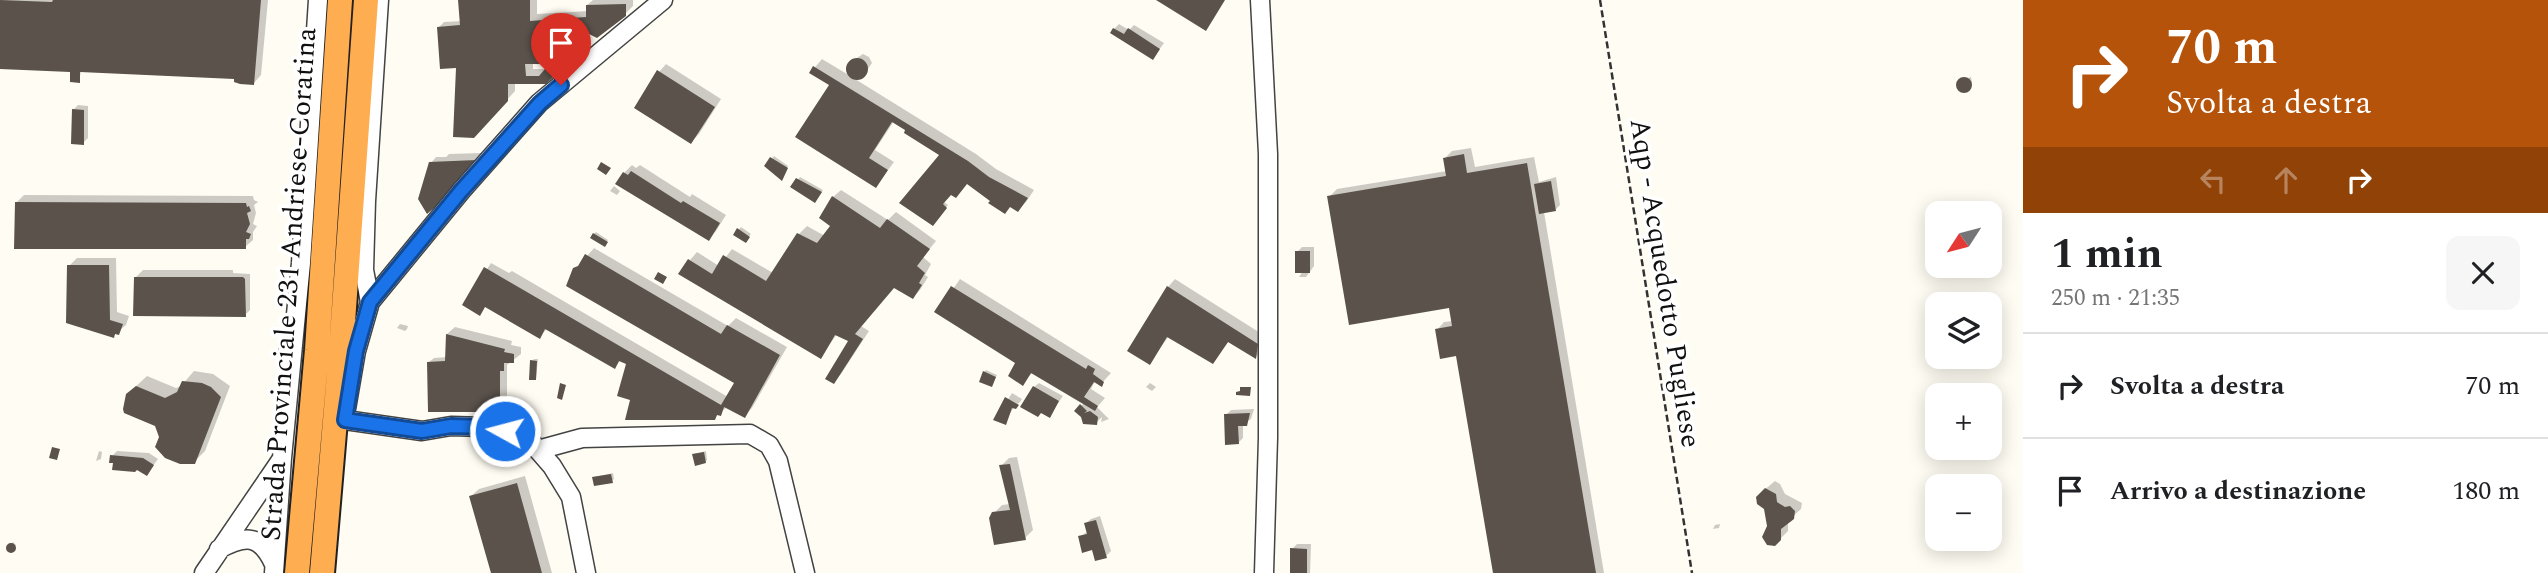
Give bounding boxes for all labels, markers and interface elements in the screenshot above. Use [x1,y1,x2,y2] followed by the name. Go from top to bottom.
[2166,11,2277,86] text: 70 m
[531,13,591,85] pin
[542,24,580,62] icon: arrive
[250,26,328,542] street label: Strada Provinciale 231 Andriese-Coratina
[2051,28,2142,119] icon: right
[2166,79,2372,128] text: Svolta a destra
[1618,115,1712,451] street label: Aqp - Acquedotto Pugliese
[2194,161,2232,199] icon: left
[2267,161,2305,199] icon: ahead
[2340,161,2378,199] icon: right
[1925,201,2002,278] north arrow
[1925,201,2002,551] map controls
[2051,223,2163,286] text: 1 min
[2446,236,2520,310] button: close
[2051,281,2180,316] text: 250 m · 21:35
[1925,292,2002,369] button: layers
[2110,366,2284,406] text: Svolta a destra
[2465,366,2520,406] text: 70 m
[2051,367,2089,405] icon: right
[1925,383,2002,460] button: +
[468,394,542,468] position arrow
[2110,471,2366,511] text: Arrivo a destinazione
[2452,471,2520,511] text: 180 m
[2051,472,2089,510] icon: arrive
[1925,474,2002,551] button: −

